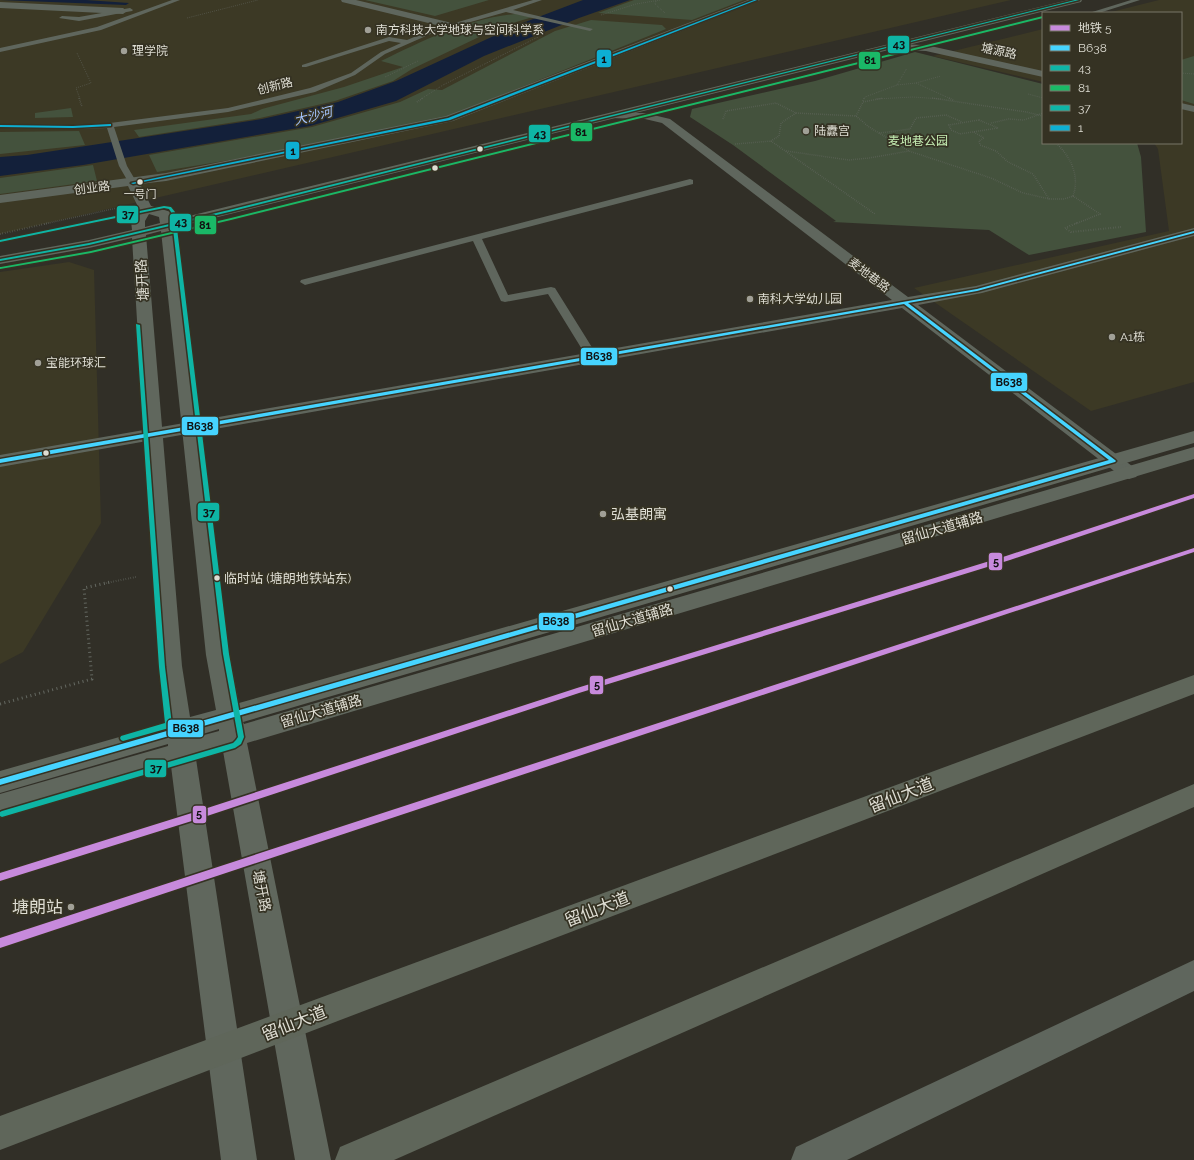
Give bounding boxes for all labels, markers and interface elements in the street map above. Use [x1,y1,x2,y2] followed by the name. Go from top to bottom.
[1042,12,1182,144] legend
[1078,21,1112,35] text: 地铁 5
[376,23,544,37] place label: 南方科技大学地球与空间科学系
[363,25,373,35] marker: 南方科技大学地球与空间科学系
[887,35,910,54] line badge: 43
[893,38,905,51] text: 43
[980,40,1018,62] street label: 塘源路
[1078,41,1107,55] text: B638
[132,44,168,58] place label: 理学院
[119,46,129,56] marker: 理学院
[596,49,612,68] line badge: 1
[858,51,881,70] line badge: 81
[601,53,607,66] text: 1
[864,54,877,67] text: 81
[1078,61,1091,75] text: 43
[256,75,294,97] street label: 创新路
[1078,81,1090,95] text: 81
[1078,101,1091,115] text: 37
[292,103,337,128] water label: 大沙河
[1078,121,1083,135] text: 1
[570,122,593,142] line badge: 81
[528,124,551,143] line badge: 43
[814,124,850,138] place label: 陆纛宫
[575,126,588,139] text: 81
[801,126,811,136] marker: 陆纛宫
[534,128,546,141] text: 43
[888,134,948,148] park label: 麦地巷公园
[285,141,300,160] line badge: 1
[475,144,485,154] unlabelled marker
[290,145,296,158] text: 1
[430,163,440,173] unlabelled marker
[135,177,145,187] marker: 一号门
[73,179,111,197] street label: 创业路
[124,188,157,201] place label: 一号门
[116,205,139,224] line badge: 37
[122,208,135,221] text: 37
[169,213,192,232] line badge: 43
[194,215,217,235] line badge: 81
[175,216,187,229] text: 43
[199,219,212,232] text: 81
[846,255,892,295] street label: 麦地巷路
[133,258,151,302] street label: 塘开路
[758,292,842,306] place label: 南科大学幼儿园
[745,294,755,304] marker: 南科大学幼儿园
[1120,330,1145,344] place label: A1栋
[1107,332,1117,342] marker: A1栋
[580,347,618,366] line badge: B638
[586,350,613,363] text: B638
[46,356,106,370] place label: 宝能环球汇
[33,358,43,368] marker: 宝能环球汇
[990,372,1028,392] line badge: B638
[996,376,1023,389] text: B638
[181,416,219,436] line badge: B638
[187,420,214,433] text: B638
[41,448,51,458] unlabelled marker
[197,502,220,522] line badge: 37
[203,506,216,519] text: 37
[611,506,667,522] place label: 弘基朗寓
[598,509,608,519] marker: 弘基朗寓
[899,509,985,547] street label: 留仙大道辅路
[988,552,1003,571] line badge: 5
[993,556,999,569] text: 5
[224,571,351,586] place label: 临时站 (塘朗地铁站东)
[212,573,222,583] marker: 临时站 (塘朗地铁站东)
[665,584,675,594] unlabelled marker
[589,601,675,639] street label: 留仙大道辅路
[538,612,575,631] line badge: B638
[543,615,570,628] text: B638
[589,675,604,695] line badge: 5
[594,679,600,692] text: 5
[278,692,364,730] street label: 留仙大道辅路
[167,719,204,738] line badge: B638
[173,722,200,735] text: B638
[144,759,167,778] line badge: 37
[150,762,163,775] text: 37
[866,773,936,817] street label: 留仙大道
[192,805,207,824] line badge: 5
[196,808,202,821] text: 5
[250,869,274,913] street label: 塘开路
[562,887,632,931] street label: 留仙大道
[12,897,63,917] place label: 塘朗站
[66,902,76,912] marker: 塘朗站
[259,1001,329,1045] street label: 留仙大道

